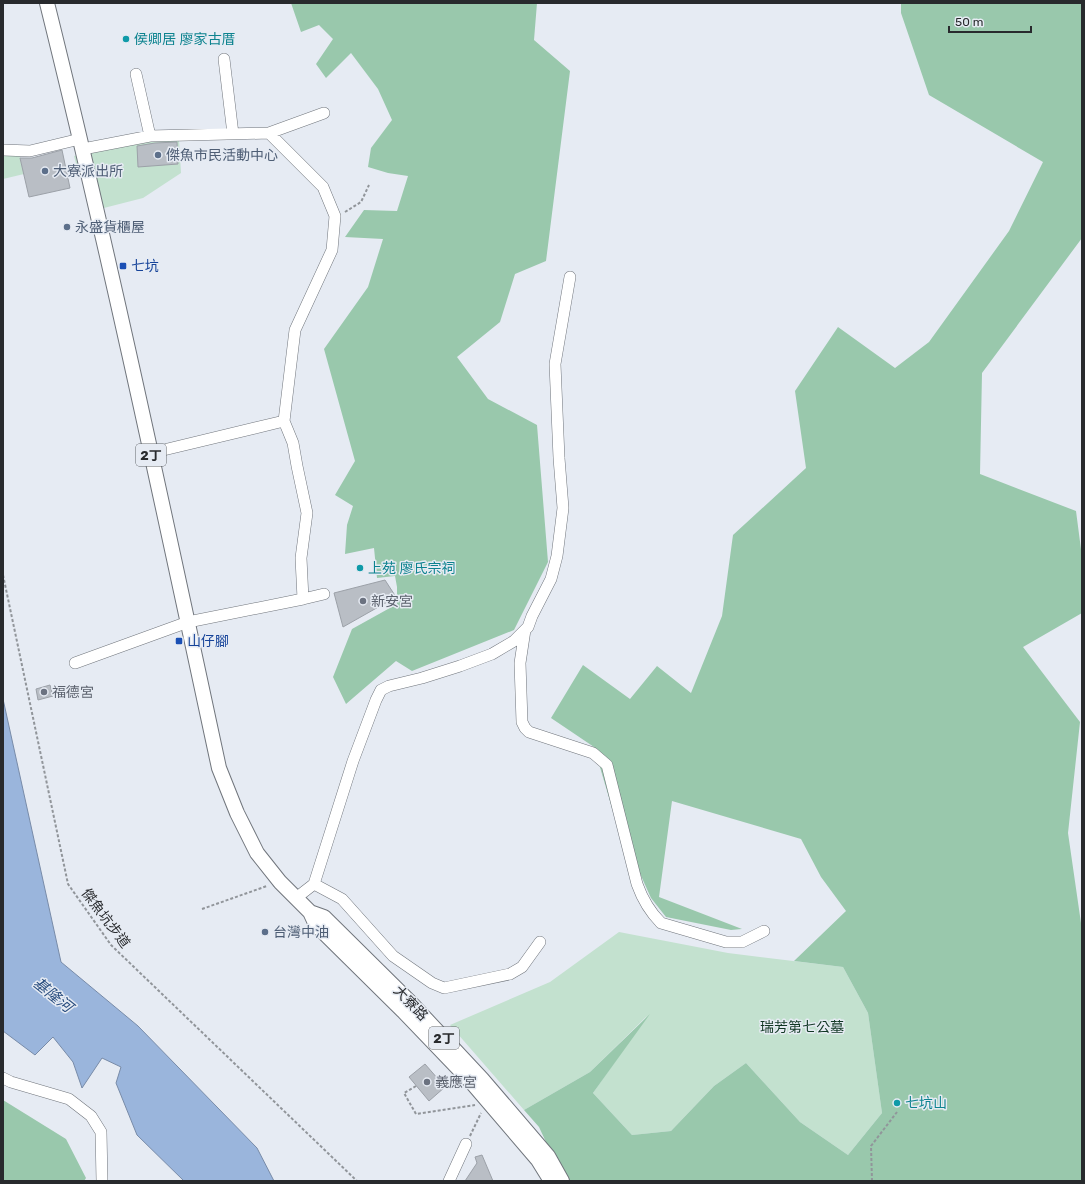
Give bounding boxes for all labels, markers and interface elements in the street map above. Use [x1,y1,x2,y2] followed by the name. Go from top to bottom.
[949,8,1031,34] scale bar
[955,15,983,29] text: 50 m
[134,31,235,48] place label: 侯卿居 廖家古厝
[121,34,131,44] marker: 侯卿居 廖家古厝
[166,147,278,164] place label: 傑魚市民活動中心
[153,150,163,160] marker: 傑魚市民活動中心
[53,163,123,180] place label: 大寮派出所
[40,166,50,176] marker: 大寮派出所
[75,219,145,236] place label: 永盛貨櫃屋
[62,222,72,232] marker: 永盛貨櫃屋
[131,258,159,275] place label: 七坑
[118,261,128,271] marker: 七坑
[136,444,166,466] road number: 2丁
[368,560,455,577] place label: 上苑 廖氏宗祠
[355,563,365,573] marker: 上苑 廖氏宗祠
[371,593,413,610] place label: 新安宮
[358,596,368,606] marker: 新安宮
[187,633,229,650] place label: 山仔腳
[174,636,184,646] marker: 山仔腳
[52,684,94,701] place label: 福德宮
[39,687,49,697] marker: 福德宮
[78,885,133,951] street label: 傑魚坑步道
[273,924,329,941] place label: 台灣中油
[260,927,270,937] marker: 台灣中油
[30,974,78,1018] water label: 基隆河
[390,982,431,1024] street label: 大寮路
[760,1019,844,1036] park label: 瑞芳第七公墓
[429,1027,459,1049] road number: 2丁
[435,1074,477,1091] place label: 義應宮
[422,1077,432,1087] marker: 義應宮
[905,1095,947,1112] place label: 七坑山
[892,1098,902,1108] marker: 七坑山

